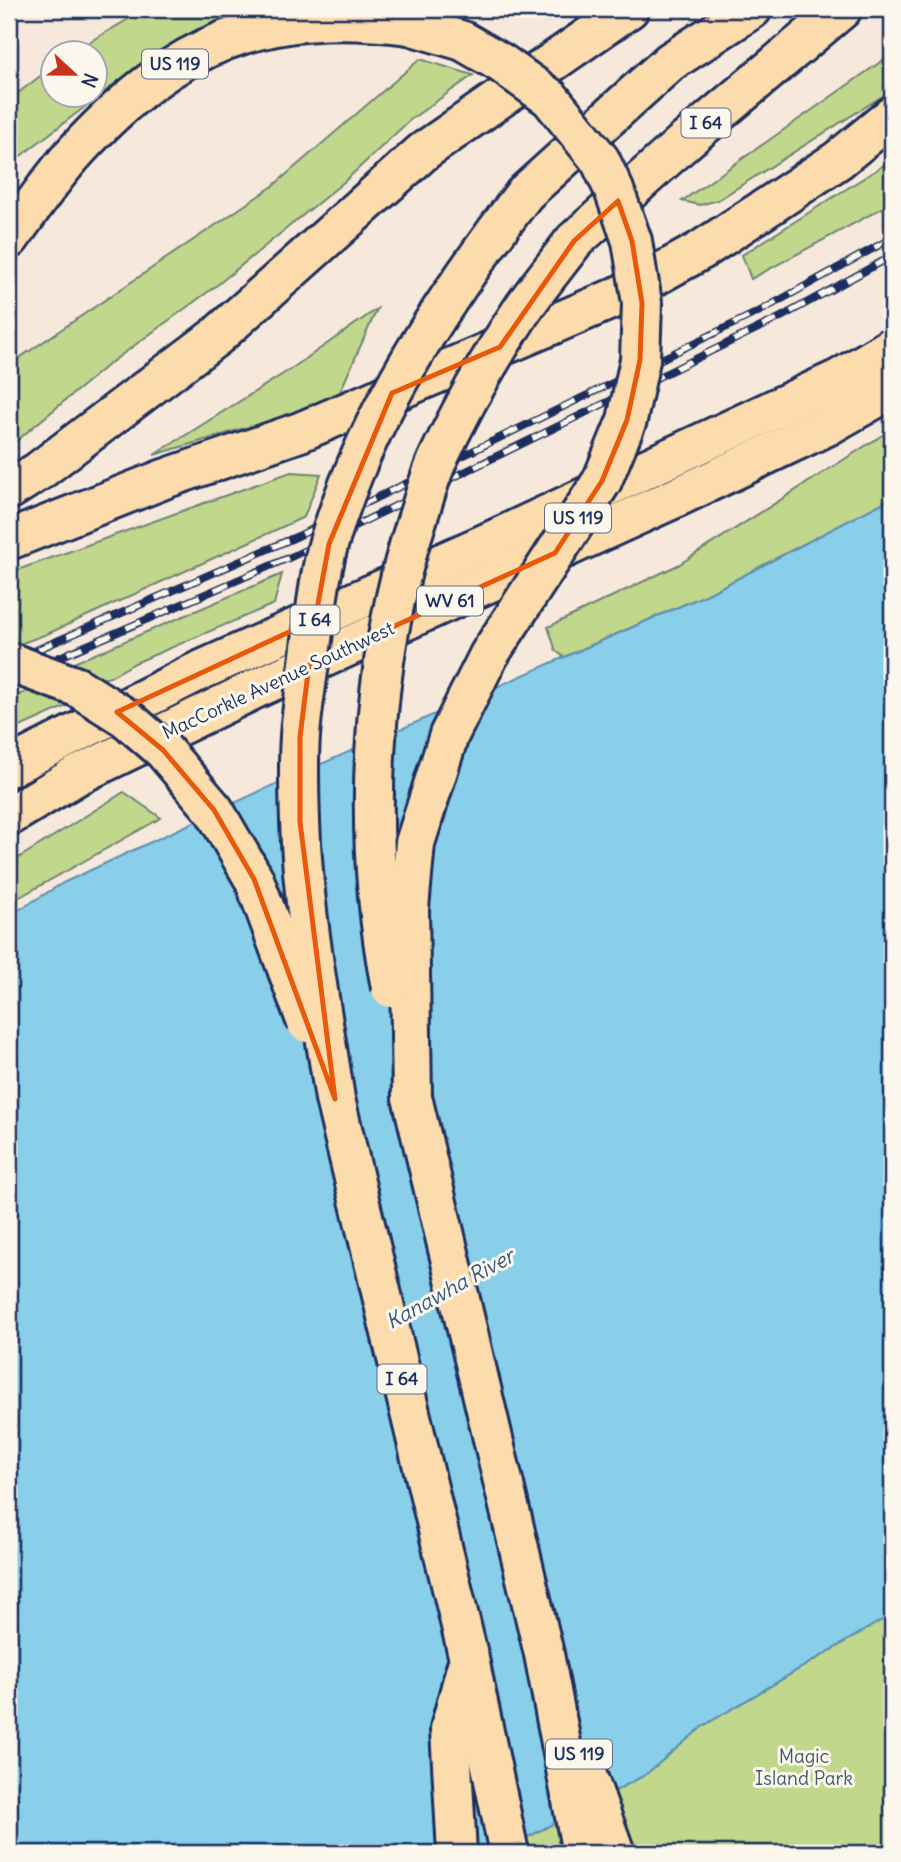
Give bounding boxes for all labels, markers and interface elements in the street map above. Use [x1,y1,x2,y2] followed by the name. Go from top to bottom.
[38,38,108,108] north arrow
[142,50,208,78] road number: US 119
[76,70,103,91] text: N
[682,109,730,138] road number: I 64
[545,504,611,532] road number: US 119
[417,586,483,616] road number: WV 61
[290,606,340,634] road number: I 64
[158,616,398,744] street label: MacCorkle Avenue Southwest
[381,1241,521,1335] water label: Kanawha River
[378,1364,426,1394] road number: I 64
[546,1740,612,1769] road number: US 119
[755,1744,853,1790] park label: Magic Island Park

